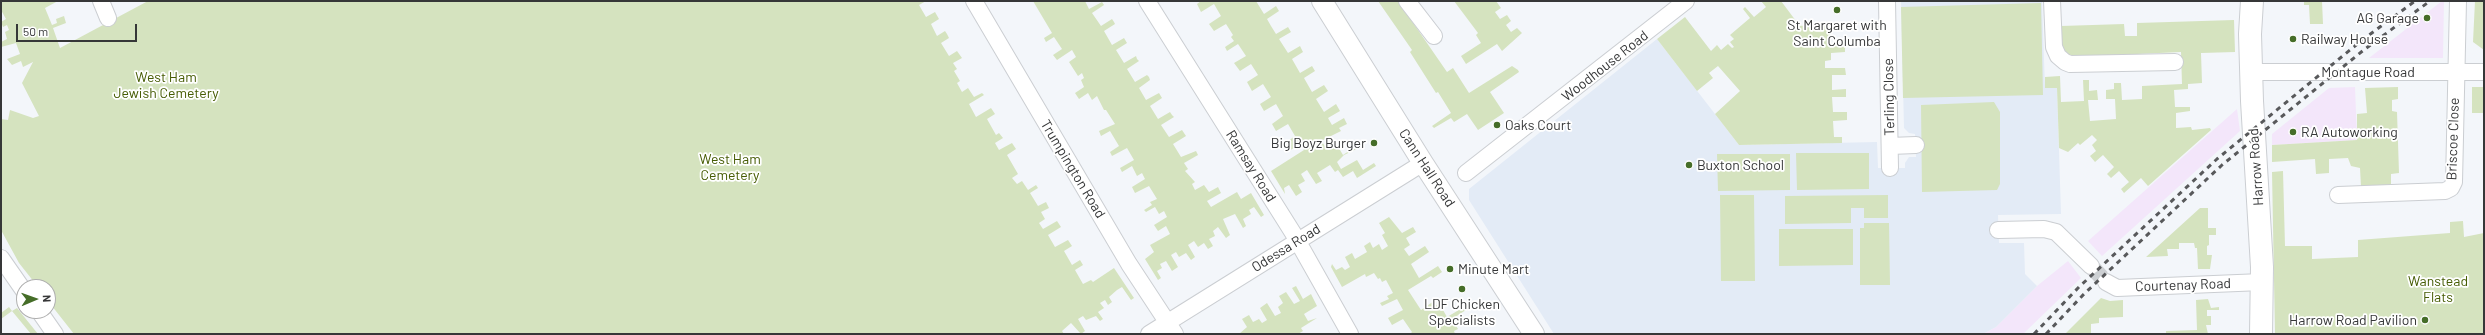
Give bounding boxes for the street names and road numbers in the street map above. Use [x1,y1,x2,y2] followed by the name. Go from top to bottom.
[1558,27,1652,105] street label: Woodhouse Road
[1880,58,1898,136] street label: Terling Close
[2321,64,2415,80] street label: Montague Road
[2443,97,2463,181] street label: Briscoe Close
[1037,117,1109,221] street label: Trumpington Road
[1395,126,1459,210] street label: Cann Hall Road
[1222,127,1280,205] street label: Ramsay Road
[2245,128,2267,206] street label: Harrow Road
[1249,220,1323,276] street label: Odessa Road
[2135,275,2231,295] street label: Courtenay Road

